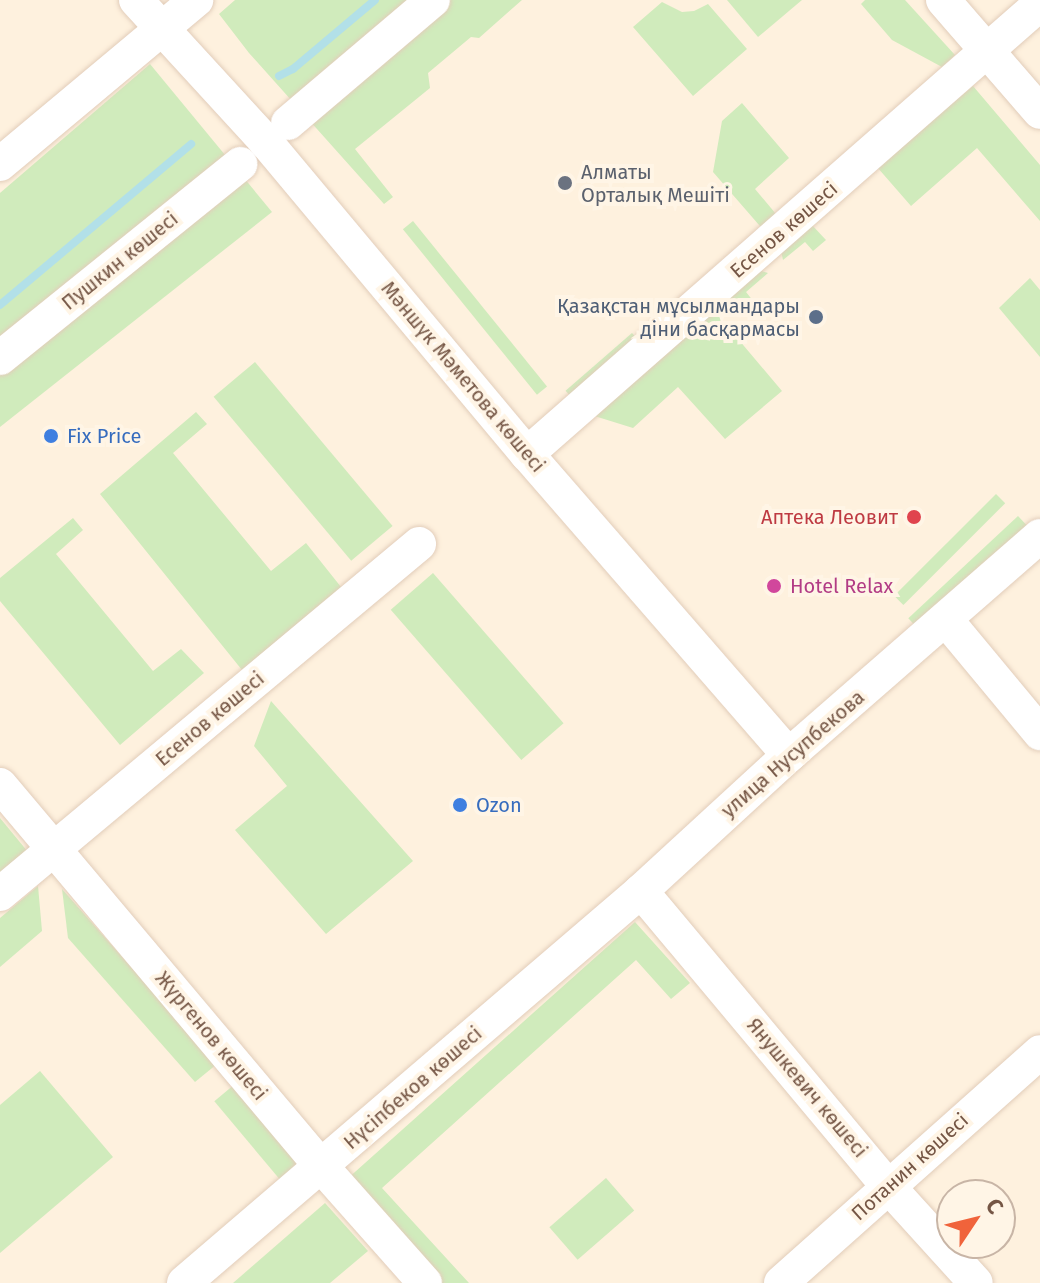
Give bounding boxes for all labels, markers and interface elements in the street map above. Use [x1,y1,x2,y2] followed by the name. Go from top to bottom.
[581,160,730,207] place label: Алматы Орталық Мешіті
[556,174,574,192] marker: Алматы Орталық Мешіті
[725,177,843,283] street label: Есенов көшесі
[57,207,183,315] street label: Пушкин көшесі
[376,277,550,477] street label: Мәншүк Мәметова көшесі
[557,294,800,341] place label: Қазақстан мұсылмандары діни басқармасы
[807,308,825,326] marker: Қазақстан мұсылмандары діни басқармасы
[67,424,141,448] place label: Fix Price
[42,427,60,445] marker: Fix Price
[761,505,898,529] place label: Аптека Леовит
[905,508,923,526] marker: Аптека Леовит
[790,574,893,598] place label: Hotel Relax
[765,577,783,595] marker: Hotel Relax
[151,667,269,771] street label: Есенов көшесі
[716,685,870,823] street label: улица Нусупбекова
[476,793,522,817] place label: Ozon
[451,796,469,814] marker: Ozon
[150,967,272,1105] street label: Жүргенов көшесі
[742,1014,872,1162] street label: Янушкевич көшесі
[339,1021,487,1155] street label: Нүсіпбеков көшесі
[847,1108,973,1226] street label: Потанин көшесі
[936,1179,1016,1259] north arrow
[980,1193,1009,1219] text: С

